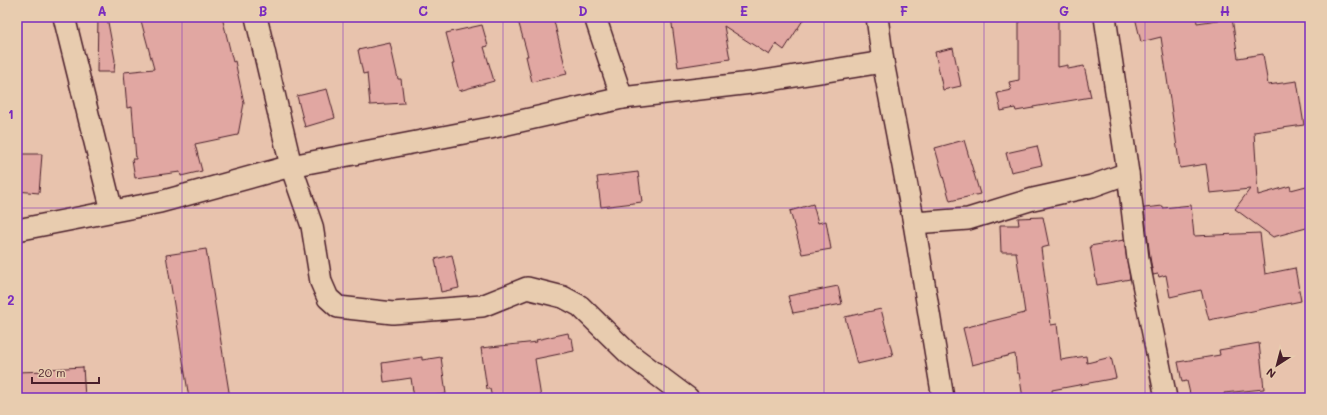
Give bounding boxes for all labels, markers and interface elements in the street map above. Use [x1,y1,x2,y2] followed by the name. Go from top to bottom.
[97,2,107,19] text: A
[259,2,268,19] text: B
[418,2,428,19] text: C
[578,2,588,19] text: D
[740,2,748,19] text: E
[900,2,908,19] text: F
[1059,2,1069,19] text: G
[1220,2,1230,19] text: H
[8,105,14,122] text: 1
[7,291,15,308] text: 2
[1257,345,1297,385] north arrow
[32,359,99,385] scale bar
[38,364,66,380] text: 20 m
[1263,365,1279,382] text: N

